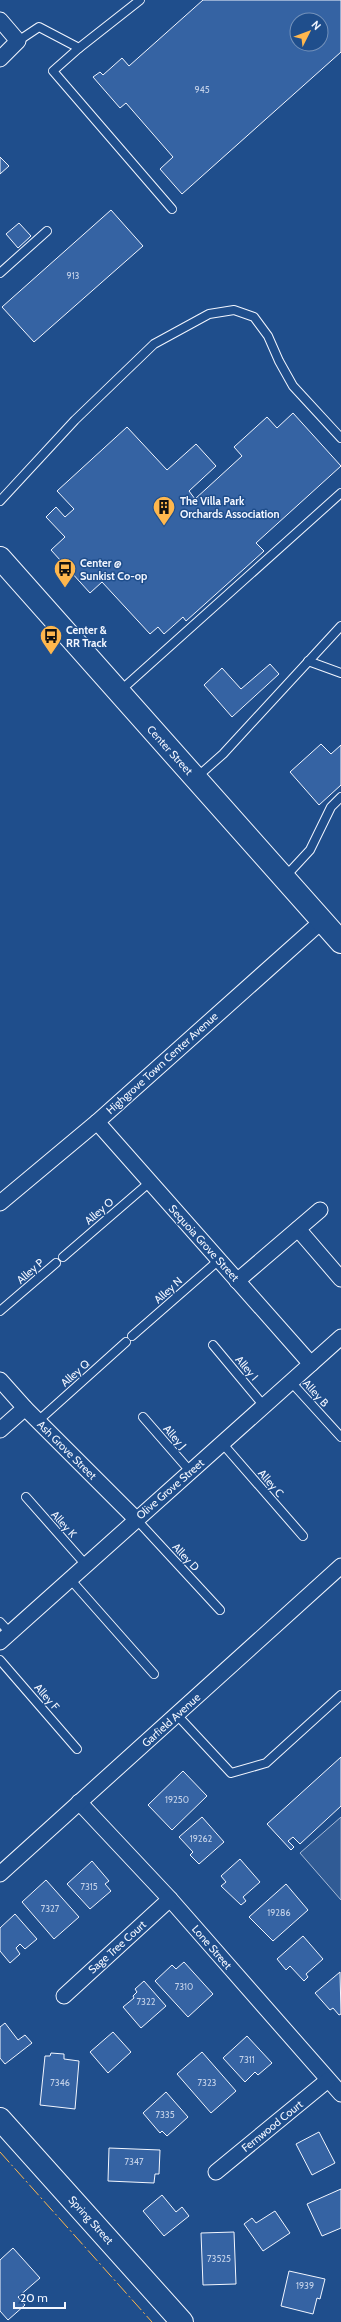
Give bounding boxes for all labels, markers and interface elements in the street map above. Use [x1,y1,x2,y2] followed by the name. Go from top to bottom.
[289,12,329,52] north arrow
[309,18,324,33] text: N
[194,84,210,95] house number: 945
[67,270,80,281] house number: 913
[151,494,177,527] building icon: The Villa Park Orchards Association
[180,494,280,521] place label: The Villa Park Orchards Association
[52,556,78,589] bus stop icon: Center @ Sunkist Co-op
[80,556,147,583] place label: Center @ Sunkist Co-op
[38,623,64,656] bus stop icon: Center & RR Track
[66,623,107,650] place label: Center & RR Track
[144,722,196,778] street label: Center Street
[103,1009,221,1117] street label: Highgrove Town Center Avenue
[82,1194,117,1227] street label: Alley O
[166,1202,242,1284] street label: Sequoia Grove Street
[13,1255,47,1287] street label: Alley P
[151,1274,185,1306] street label: Alley N
[233,1353,261,1383] street label: Alley I
[58,1356,93,1390] street label: Alley Q
[300,1376,332,1410] street label: Alley B
[34,1417,100,1483] street label: Ash Grove Street
[160,1422,190,1452] street label: Alley J
[133,1456,207,1522] street label: Olive Grove Street
[255,1466,287,1500] street label: Alley C
[48,1508,80,1541] street label: Alley K
[169,1540,203,1574] street label: Alley D
[31,1681,63,1714] street label: Alley F
[139,1690,203,1750] street label: Garfield Avenue
[165,1794,189,1805] house number: 19250
[190,1833,213,1844] house number: 19262
[80,1881,98,1892] house number: 7315
[41,1903,60,1914] house number: 7327
[267,1907,291,1918] house number: 19286
[85,1917,149,1977] street label: Sage Tree Court
[189,1922,235,1972] street label: Lone Street
[175,1981,193,1992] house number: 7310
[137,1996,156,2007] house number: 7322
[239,2054,255,2065] house number: 7311
[50,2077,70,2088] house number: 7346
[198,2077,217,2088] house number: 7323
[239,2097,306,2155] street label: Fernwood Court
[155,2109,175,2120] house number: 7335
[124,2156,144,2167] house number: 7347
[65,2193,117,2247] street label: Spring Street
[207,2253,231,2264] house number: 73525
[296,2280,314,2291] house number: 1939
[14,2284,65,2310] scale bar
[20,2290,48,2305] text: 20 m

